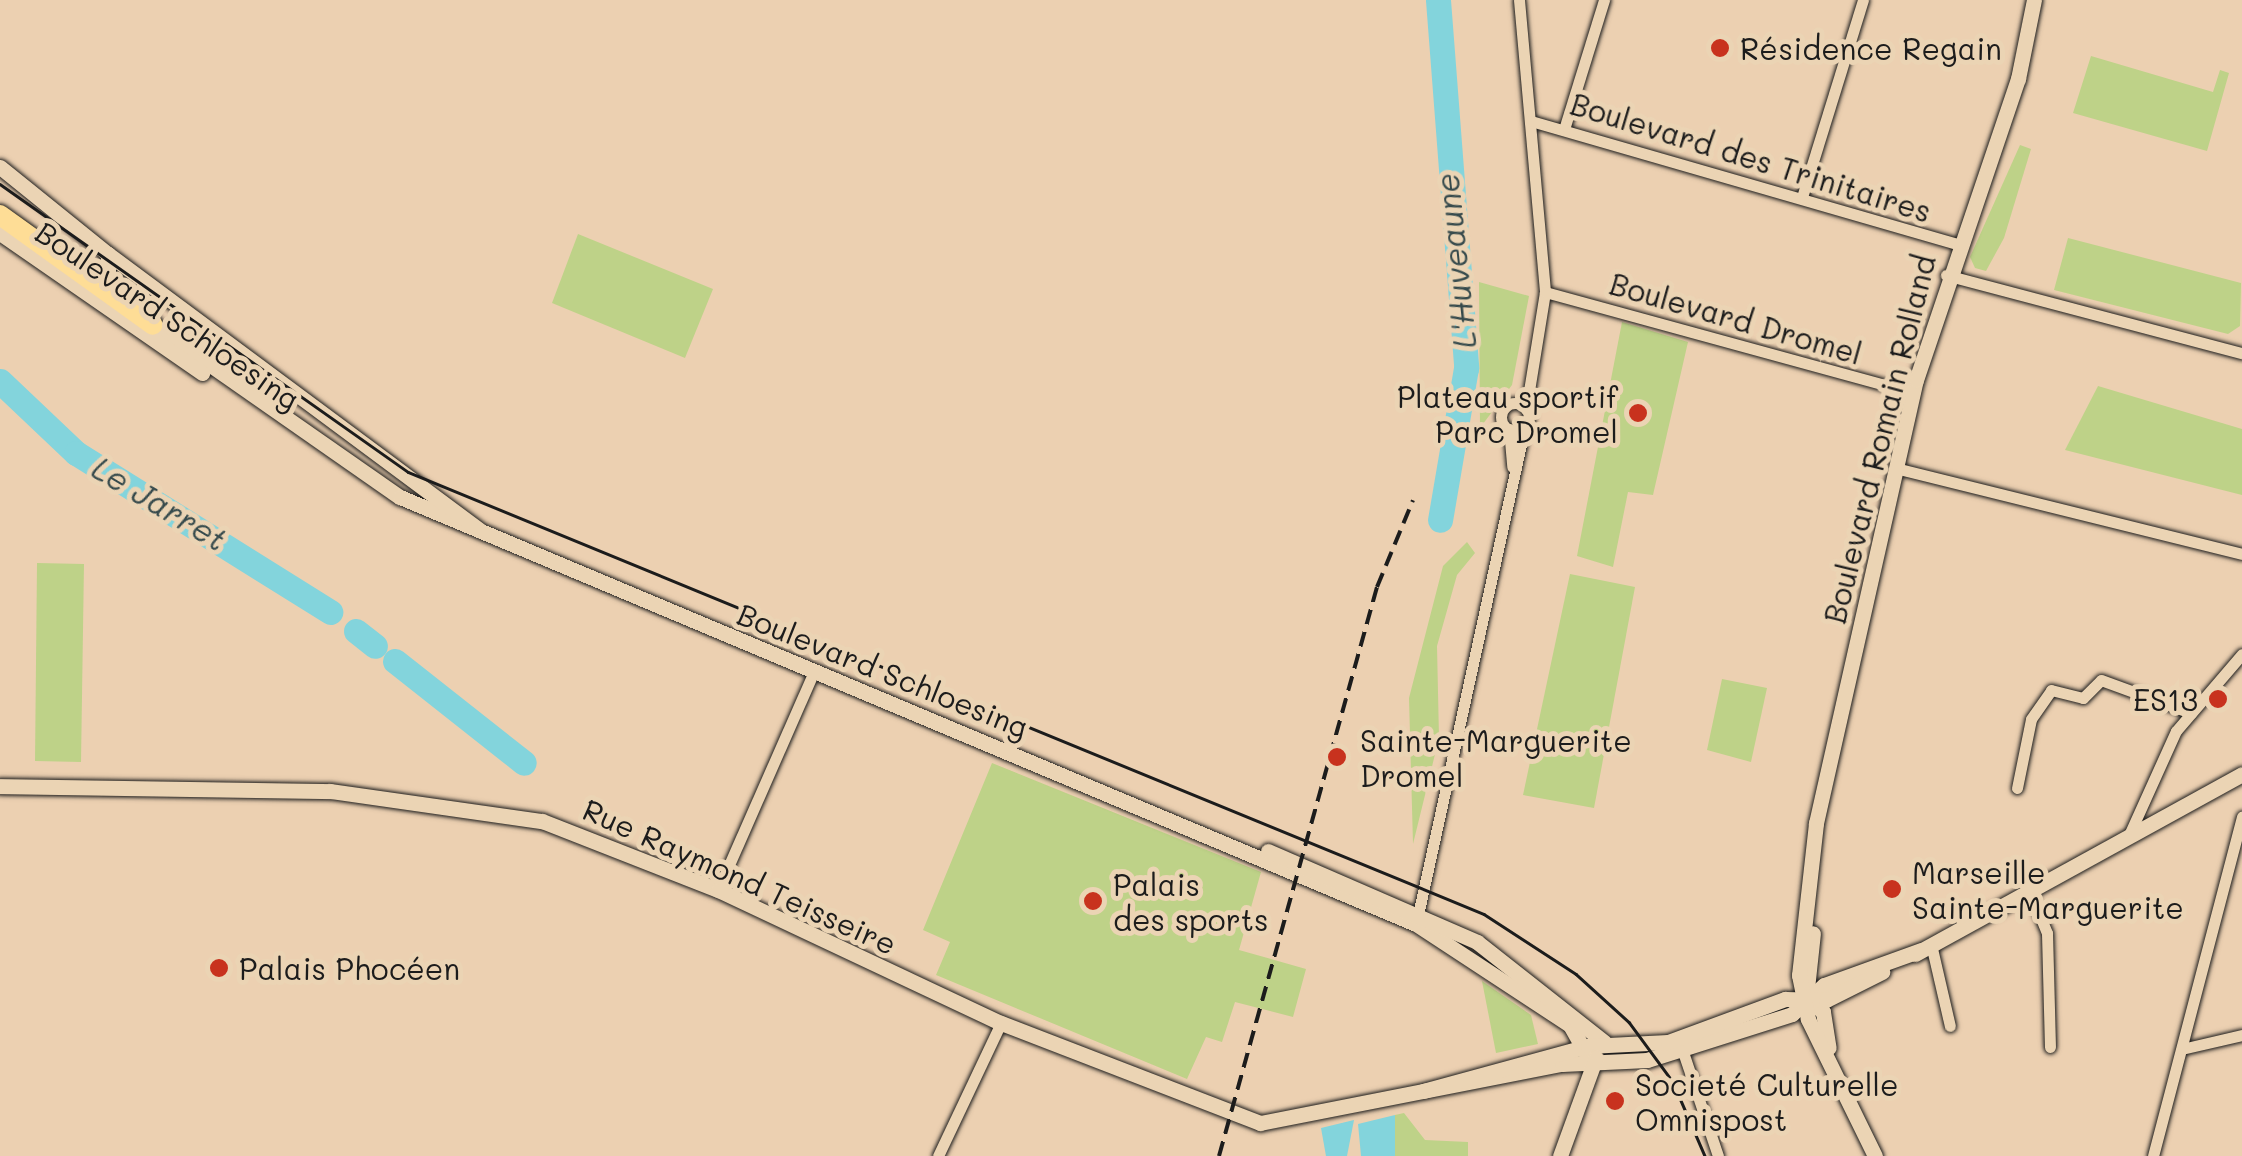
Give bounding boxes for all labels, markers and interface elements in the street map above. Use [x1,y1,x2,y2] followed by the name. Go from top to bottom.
[1740,30,2002,66] place label: Résidence Regain
[1709,37,1731,59] marker: Résidence Regain
[1566,85,1936,229] street label: Boulevard des Trinitaires
[1427,172,1483,350] water label: L'Huveaune
[29,213,307,417] street label: Boulevard Schloesing
[1816,251,1942,627] street label: Boulevard Romain Rolland
[1606,265,1866,371] street label: Boulevard Dromel
[1397,378,1618,448] place label: Plateau sportif Parc Dromel
[1627,402,1649,424] marker: Plateau sportif Parc Dromel
[86,448,234,558] water label: Le Jarret
[732,595,1034,745] street label: Boulevard Schloesing
[2133,681,2198,717] place label: ES13
[2207,688,2229,710] marker: ES13
[1360,722,1632,792] place label: Sainte-Marguerite Dromel
[1324,744,1350,770] marker: Sainte-Marguerite Dromel
[578,791,902,961] street label: Rue Raymond Teisseire
[1912,854,2184,924] place label: Marseille Sainte-Marguerite
[1113,866,1268,936] place label: Palais des sports
[1881,878,1903,900] marker: Marseille Sainte-Marguerite
[1082,890,1104,912] marker: Palais des sports
[239,950,460,986] place label: Palais Phocéen
[208,957,230,979] marker: Palais Phocéen
[1635,1066,1899,1136] place label: Societé Culturelle Omnispost
[1604,1090,1626,1112] marker: Societé Culturelle Omnispost

